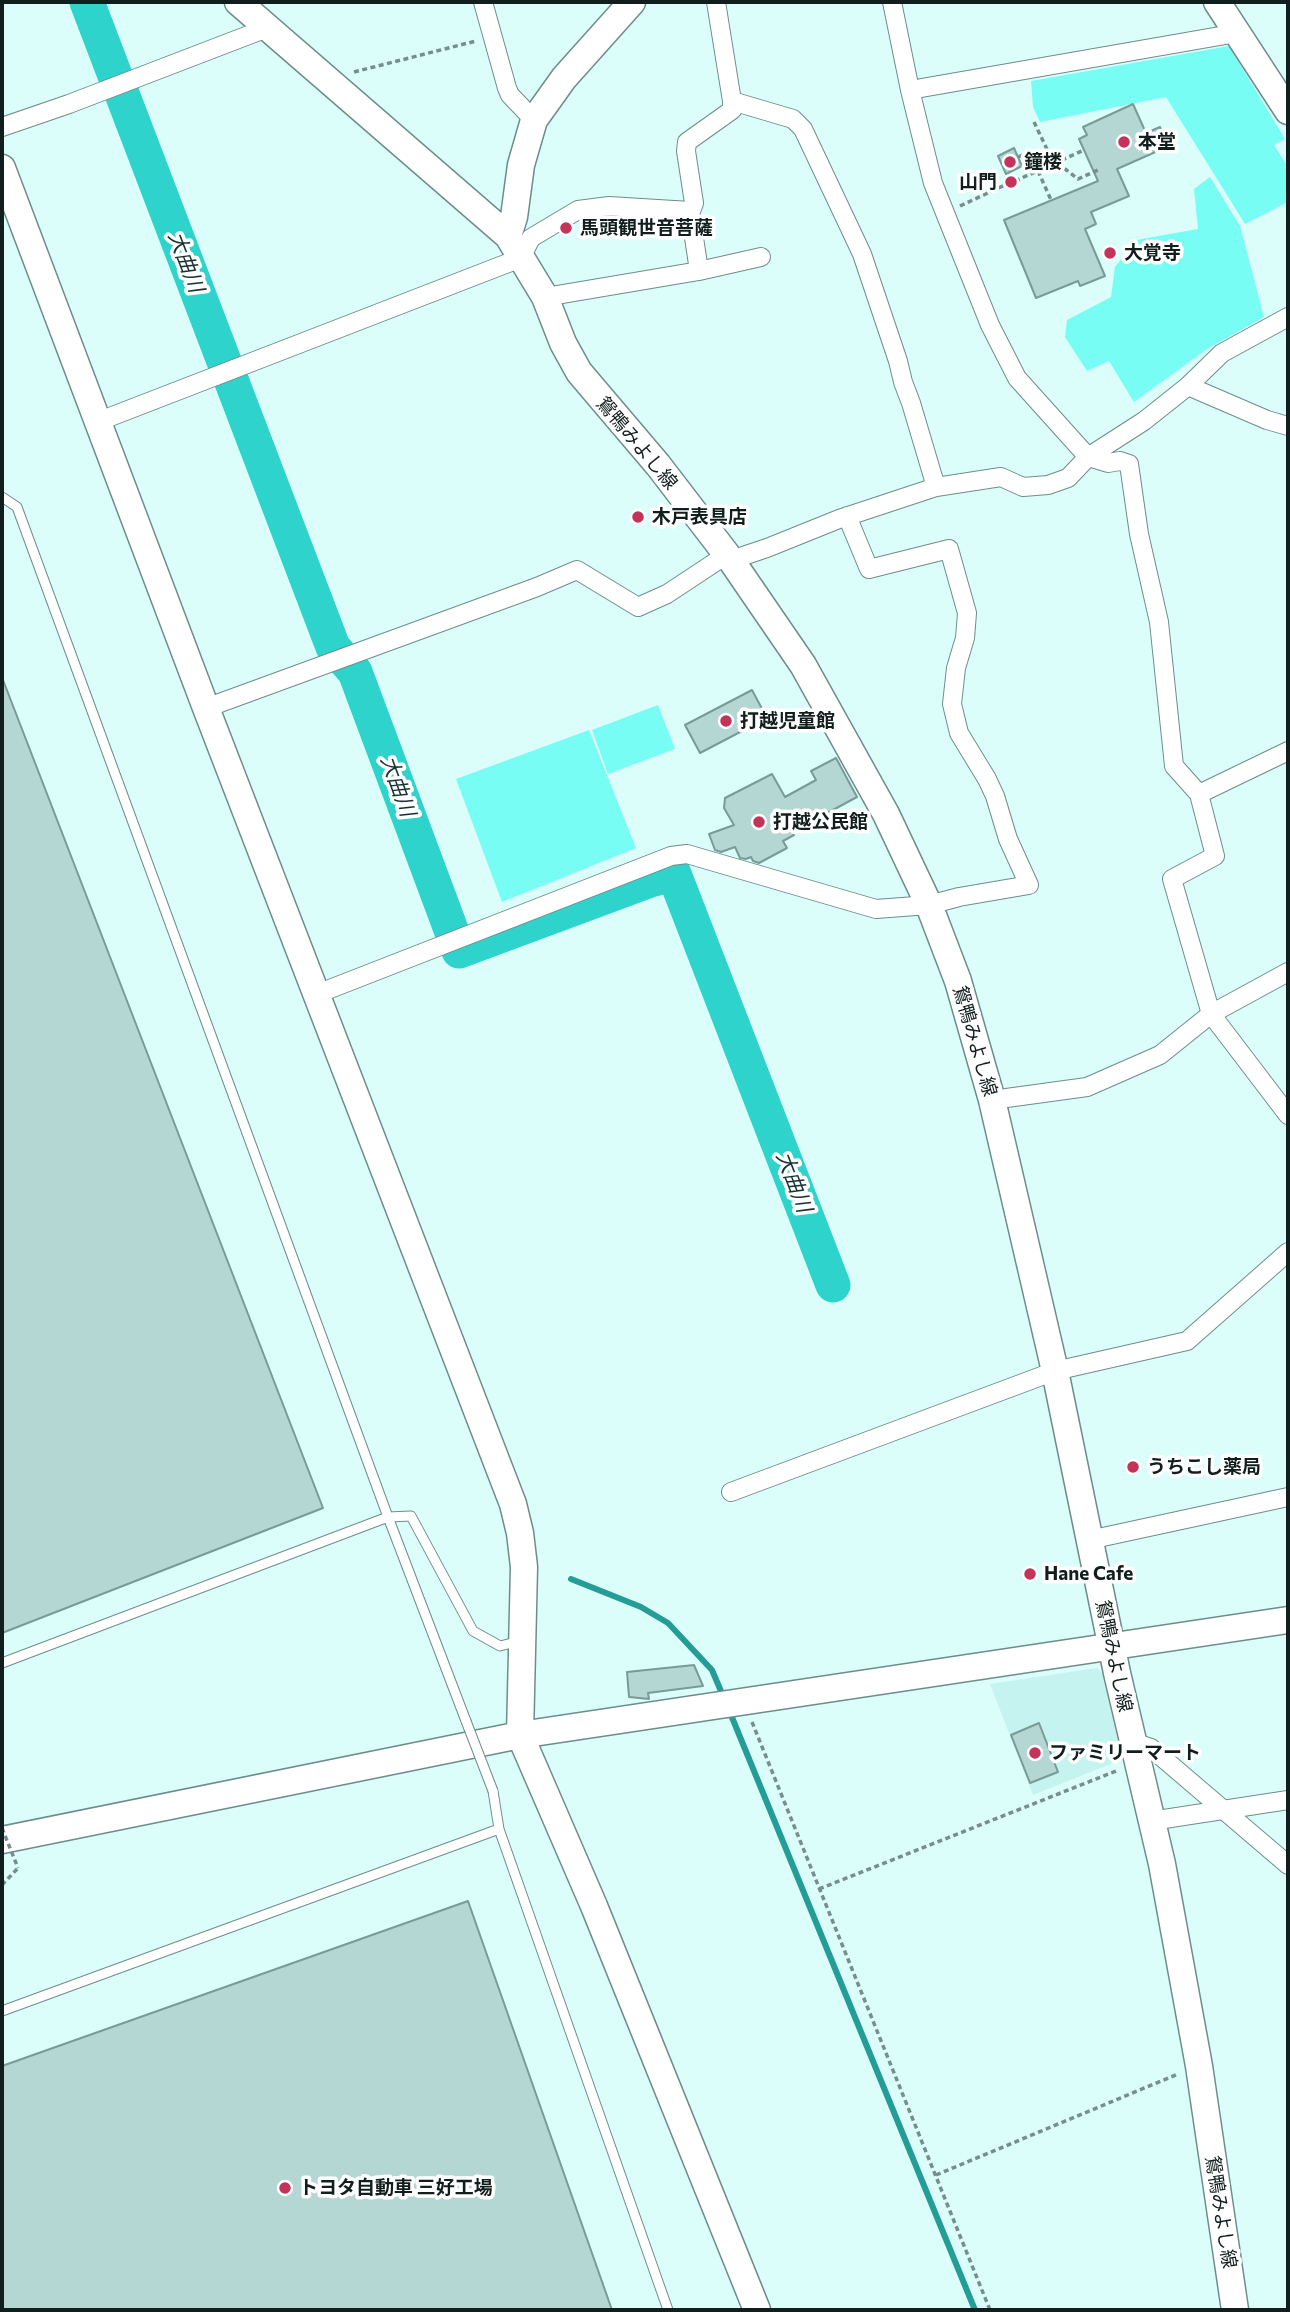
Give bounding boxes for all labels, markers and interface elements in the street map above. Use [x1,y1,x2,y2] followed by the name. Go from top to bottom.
[1138,131,1176,153] place label: 本堂
[1116,134,1132,150] marker: 本堂
[1024,151,1062,173] place label: 鐘楼
[1002,154,1018,170] marker: 鐘楼
[959,171,997,193] place label: 山門
[1003,174,1019,190] marker: 山門
[580,217,713,239] place label: 馬頭観世音菩薩
[558,220,574,236] marker: 馬頭観世音菩薩
[163,228,209,296] water label: 大曲川
[1124,242,1181,264] place label: 大覚寺
[1102,245,1118,261] marker: 大覚寺
[592,392,682,494] street label: 鴛鴨みよし線
[652,506,747,528] place label: 木戸表具店
[630,509,646,525] marker: 木戸表具店
[740,710,835,732] place label: 打越児童館
[718,713,734,729] marker: 打越児童館
[375,752,421,820] water label: 大曲川
[773,811,868,833] place label: 打越公民館
[751,814,767,830] marker: 打越公民館
[948,983,1002,1099] street label: 鴛鴨みよし線
[771,1148,817,1216] water label: 大曲川
[1147,1456,1261,1478] place label: うちこし薬局
[1125,1459,1141,1475] marker: うちこし薬局
[1044,1563,1133,1585] place label: Hane Cafe
[1022,1566,1038,1582] marker: Hane Cafe
[1091,1598,1137,1714] street label: 鴛鴨みよし線
[1049,1742,1201,1764] place label: ファミリーマート
[1027,1745,1043,1761] marker: ファミリーマート
[1201,2154,1241,2270] street label: 鴛鴨みよし線
[299,2177,493,2199] place label: トヨタ自動車 三好工場
[277,2180,293,2196] marker: トヨタ自動車 三好工場

